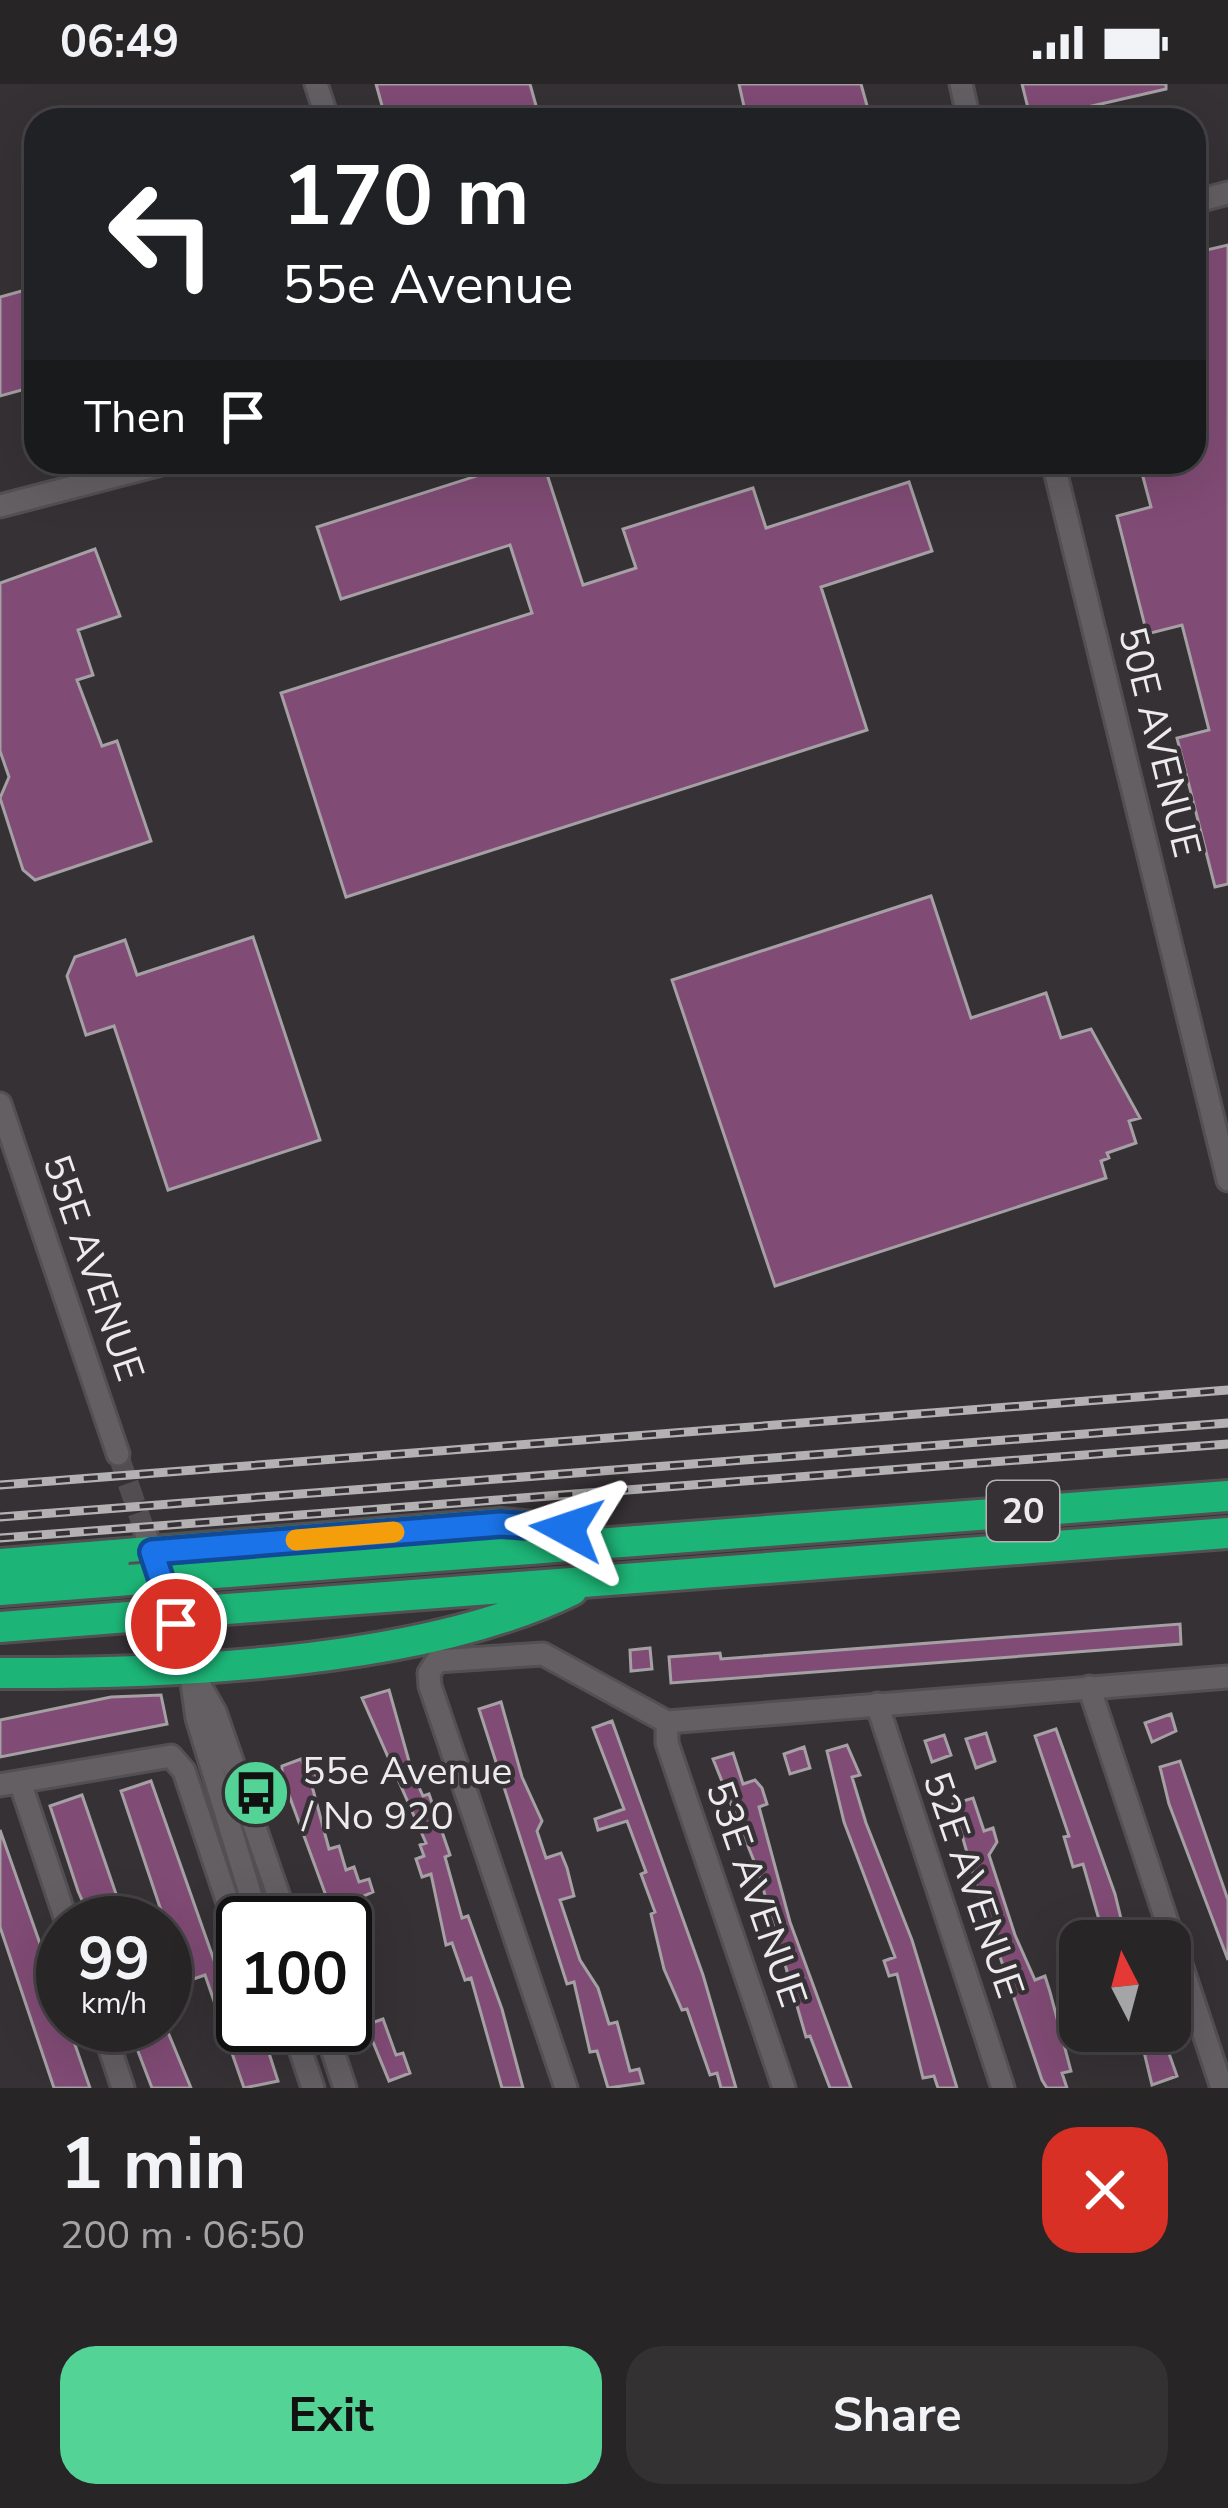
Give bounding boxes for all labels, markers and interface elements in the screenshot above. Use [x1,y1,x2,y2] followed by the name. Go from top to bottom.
[60,12,179,73] text: 06:49
[282,139,530,254] text: 170 m
[84,156,240,312] icon: left
[282,248,573,322] text: 55e Avenue
[210,384,276,450] icon: arrive
[84,387,186,448] text: Then
[1105,621,1213,863] street label: 50E AVENUE
[30,1148,156,1388] street label: 55E AVENUE
[504,1466,630,1592] position arrow
[987,1481,1059,1541] road number: 20
[125,1573,227,1675] pin
[143,1591,209,1657] icon: arrive
[301,1745,512,1843] place label: 55e Avenue / No 920
[221,1758,291,1828] bus stop icon: 55e Avenue / No 920
[910,1765,1036,2005] street label: 52E AVENUE
[693,1774,819,2014] street label: 53E AVENUE
[216,1896,372,2052] speed limit sign: 100
[78,1918,150,2000] text: 99
[1059,1920,1191,2052] north arrow
[1059,1920,1191,2052] map controls
[81,1983,147,2024] text: km/h
[60,2115,246,2213] text: 1 min
[1042,2127,1168,2253] button: close
[60,2209,305,2262] text: 200 m · 06:50
[60,2346,602,2484] button: Exit
[626,2346,1168,2484] button: Share

